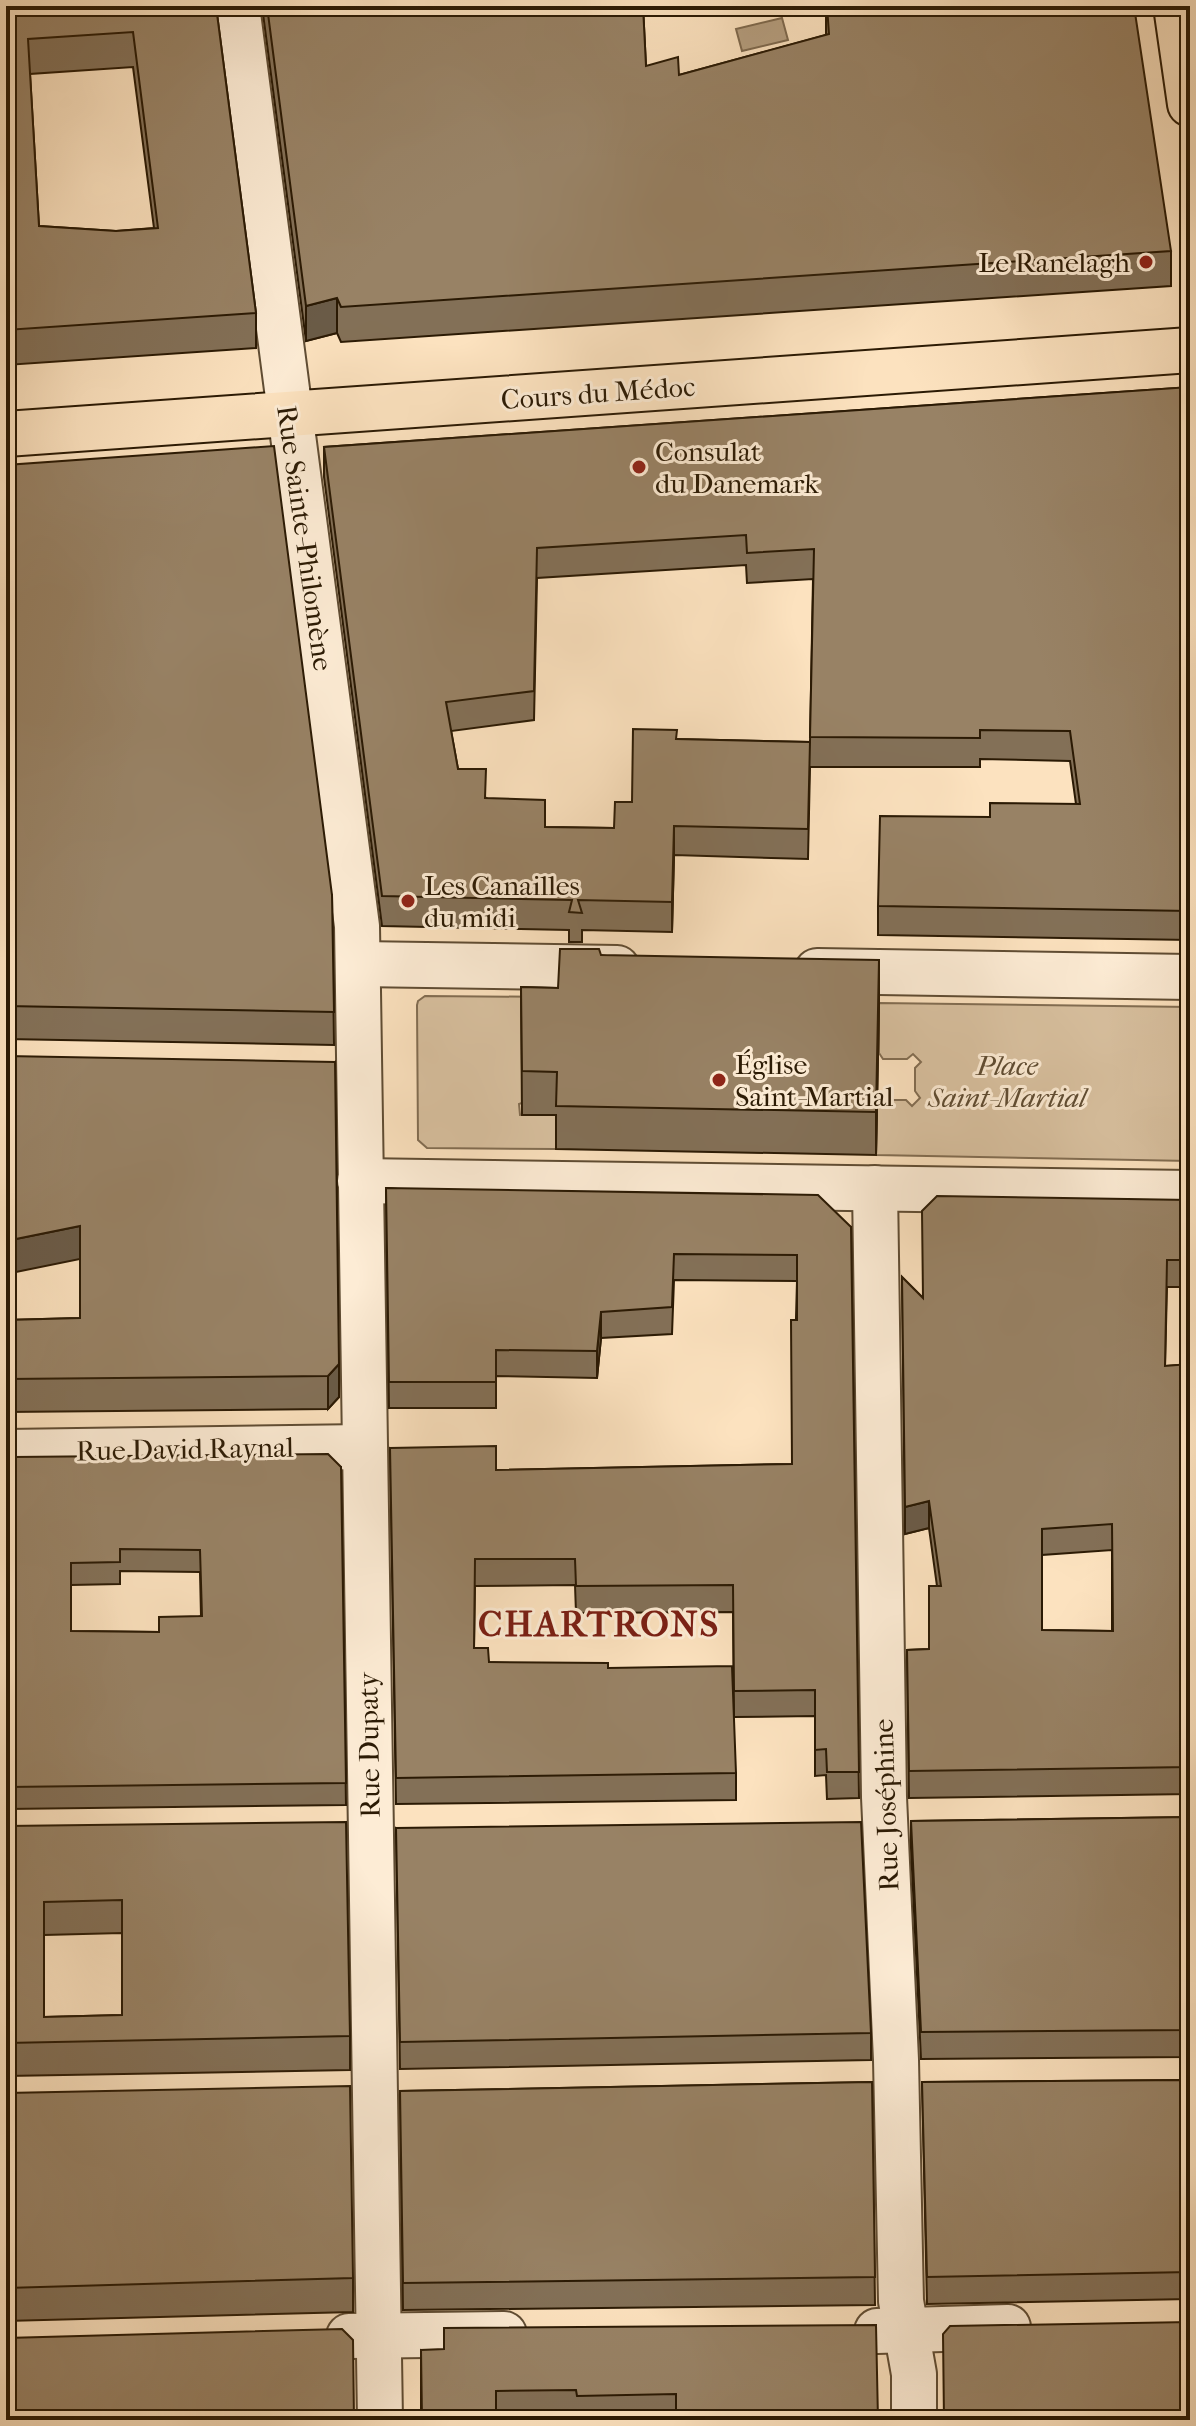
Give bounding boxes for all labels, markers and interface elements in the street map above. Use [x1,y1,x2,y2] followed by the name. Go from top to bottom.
[978,246,1130,279] place label: Le Ranelagh
[1137,253,1155,271] marker: Le Ranelagh
[500,370,696,416] street label: Cours du Médoc
[270,403,340,673] street label: Rue Sainte-Philomène
[655,435,819,500] place label: Consulat du Danemark
[630,458,648,476] marker: Consulat du Danemark
[424,869,580,934] place label: Les Canailles du midi
[399,892,417,910] marker: Les Canailles du midi
[735,1048,894,1113] place label: Église Saint-Martial
[927,1049,1089,1114] park label: Place Saint-Martial
[710,1071,728,1089] marker: Église Saint-Martial
[76,1431,294,1467] street label: Rue David Raynal
[478,1603,720,1645] district label: CHARTRONS
[351,1671,387,1818] street label: Rue Dupaty
[866,1718,906,1892] street label: Rue Joséphine

